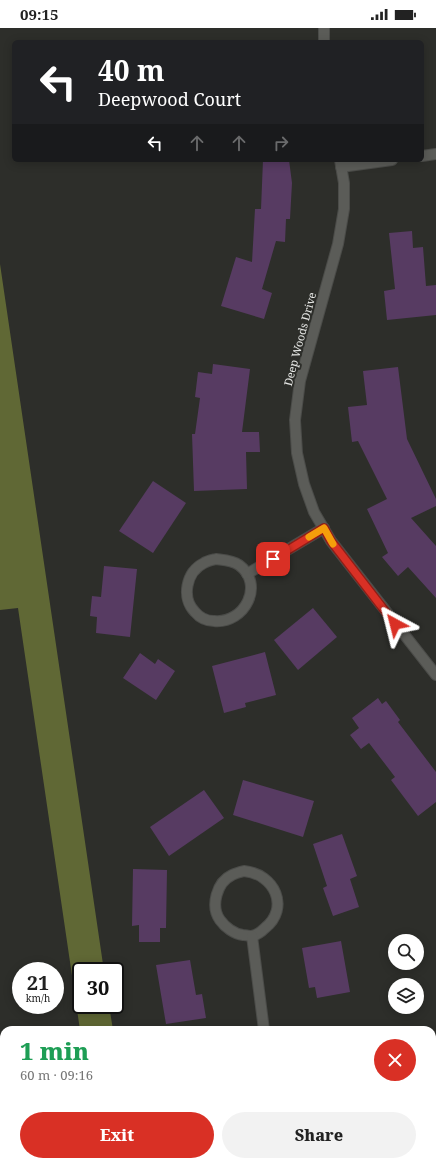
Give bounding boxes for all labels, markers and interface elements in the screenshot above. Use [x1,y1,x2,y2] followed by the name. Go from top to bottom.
[20,4,58,24] text: 09:15
[98,51,165,89] text: 40 m
[32,56,84,108] icon: left
[98,87,241,111] text: Deepwood Court
[144,132,166,154] icon: left
[186,132,208,154] icon: ahead
[228,132,250,154] icon: ahead
[270,132,292,154] icon: right
[280,290,319,387] street label: Deep Woods Drive
[256,542,290,576] pin
[262,548,284,570] icon: arrive
[374,603,416,645] position arrow
[388,934,424,1014] map controls
[388,934,424,970] button: search
[72,962,124,1014] speed limit sign: 30
[27,969,49,996] text: 21
[388,978,424,1014] button: layers
[26,991,50,1005] text: km/h
[20,1034,89,1067] text: 1 min
[374,1039,416,1081] button: close
[20,1066,93,1084] text: 60 m · 09:16
[20,1112,214,1158] button: Exit
[222,1112,416,1158] button: Share

